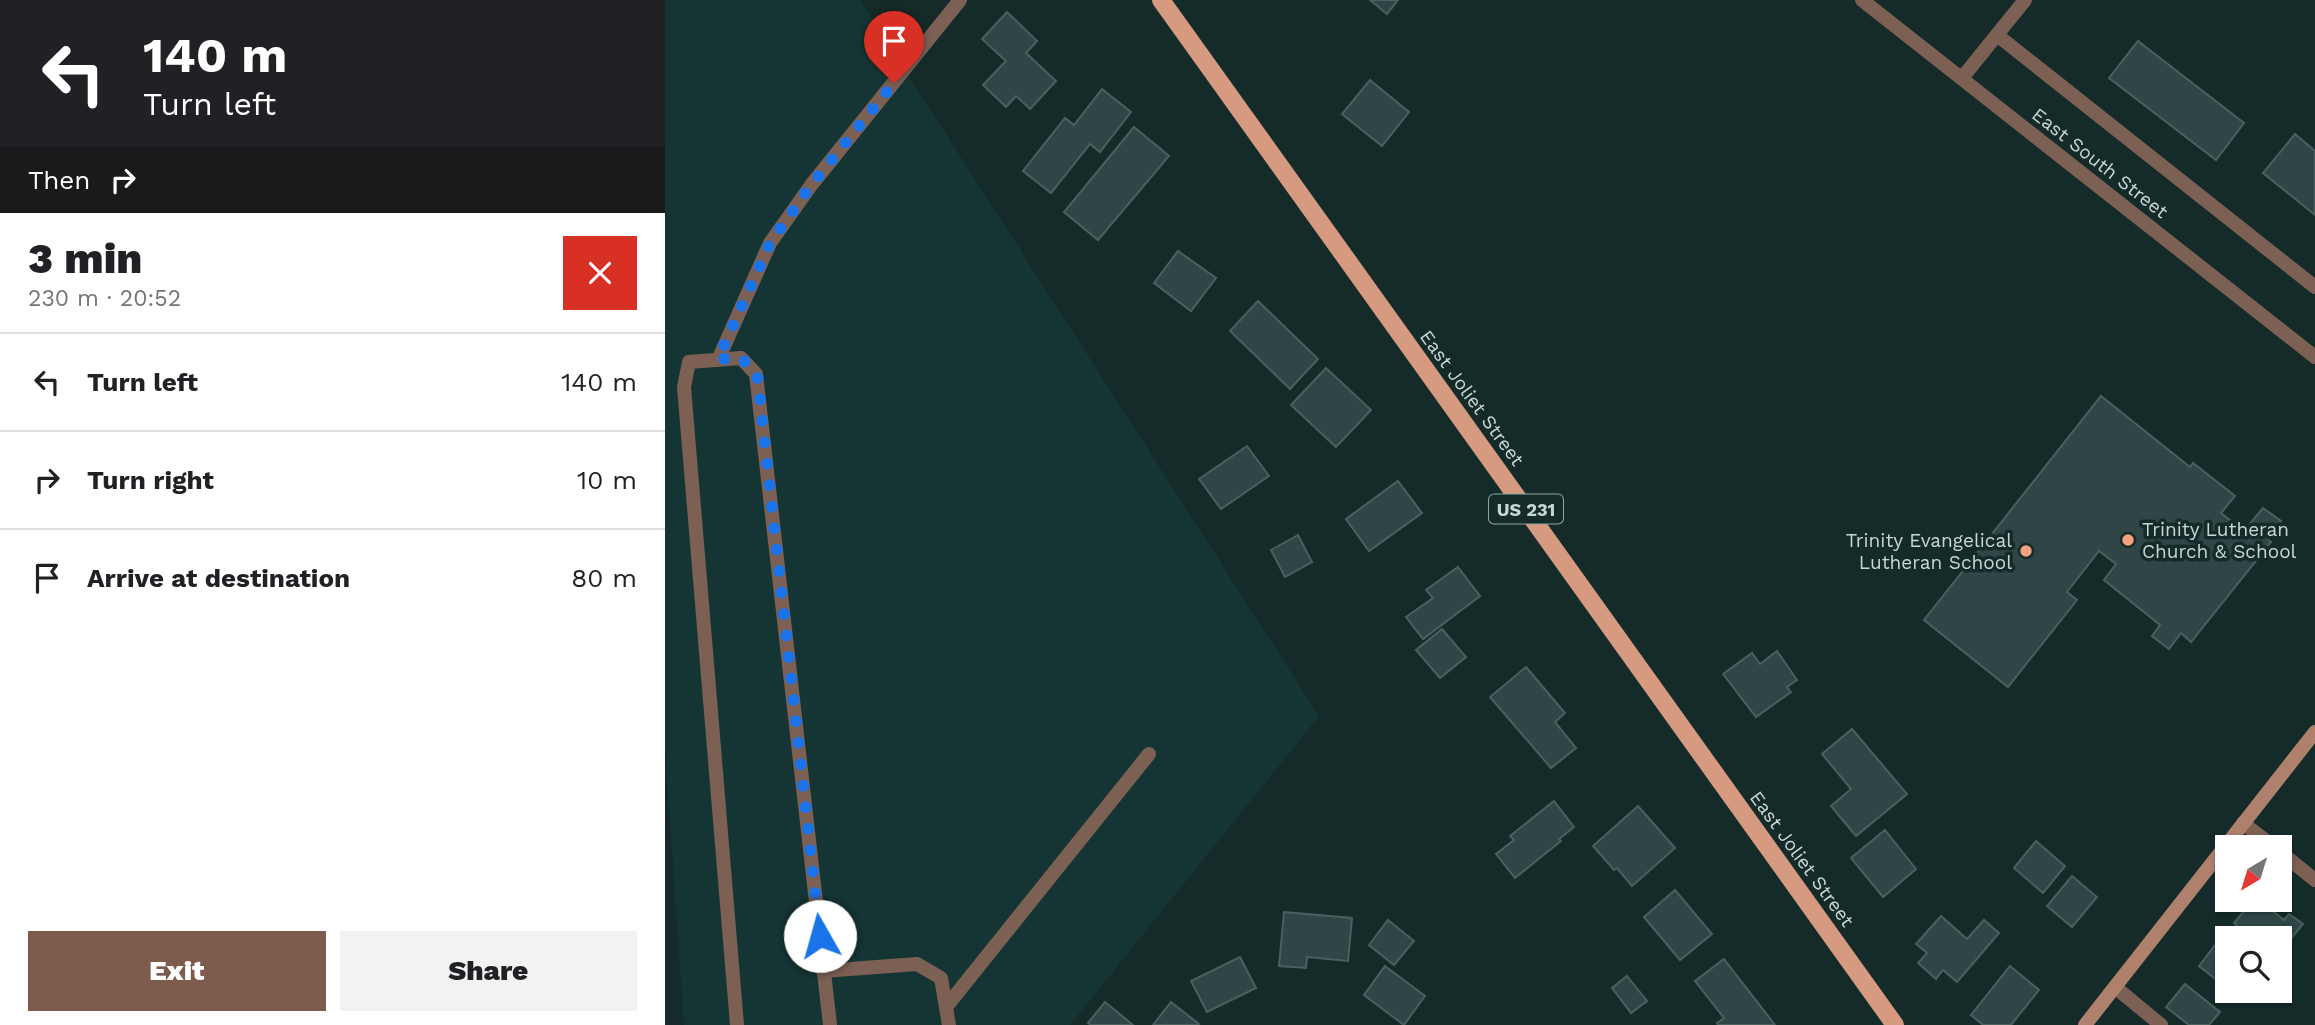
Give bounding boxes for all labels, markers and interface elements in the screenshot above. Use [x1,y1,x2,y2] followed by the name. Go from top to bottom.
[864,11,924,83] pin
[875,22,913,60] icon: arrive
[143,26,287,84] text: 140 m
[28,28,119,119] icon: left
[143,85,276,123] text: Turn left
[2028,103,2173,223] street label: East South Street
[104,161,142,199] icon: right
[28,165,90,195] text: Then
[28,234,142,283] text: 3 min
[563,236,637,310] button: close
[28,285,181,312] text: 230 m · 20:52
[1415,326,1529,470] street label: East Joliet Street
[28,363,66,401] icon: left
[87,367,198,397] text: Turn left
[561,367,637,397] text: 140 m
[28,461,66,499] icon: right
[87,465,214,495] text: Turn right
[577,465,637,495] text: 10 m
[1489,494,1563,524] road number: US 231
[2142,518,2297,563] place label: Trinity Lutheran Church & School
[1846,529,2012,574] place label: Trinity Evangelical Lutheran School
[2120,532,2136,548] marker: Trinity Lutheran Church & School
[2018,543,2034,559] marker: Trinity Evangelical Lutheran School
[28,559,66,597] icon: arrive
[87,563,350,593] text: Arrive at destination
[571,563,637,593] text: 80 m
[1745,787,1859,931] street label: East Joliet Street
[2215,835,2293,912] north arrow
[2215,835,2292,1003] map controls
[783,899,857,973] position arrow
[2215,926,2292,1003] button: search
[28,931,326,1011] button: Exit
[340,931,637,1011] button: Share

